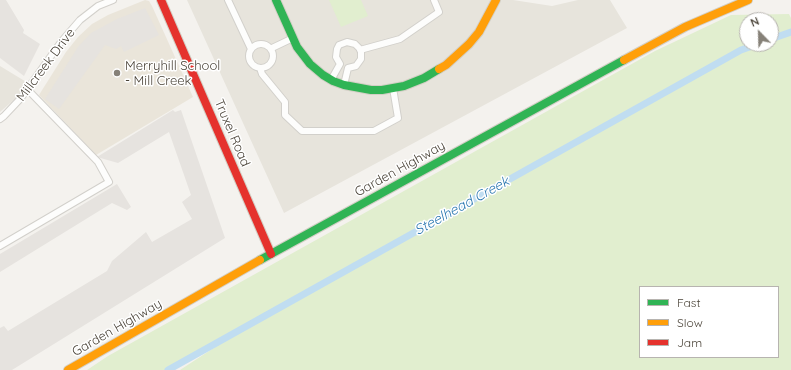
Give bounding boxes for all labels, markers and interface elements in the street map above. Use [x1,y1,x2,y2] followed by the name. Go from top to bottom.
[739,12,779,52] north arrow
[748,14,761,30] text: N
[13,25,79,105] street label: Millcreek Drive
[125,58,220,89] place label: Merryhill School - Mill Creek
[112,68,122,78] marker: Merryhill School - Mill Creek
[211,97,253,169] street label: Truxel Road
[352,138,448,200] street label: Garden Highway
[412,173,512,239] water label: Steelhead Creek
[639,286,779,358] legend
[677,295,701,310] text: Fast
[69,296,165,360] street label: Garden Highway
[677,315,703,330] text: Slow
[677,335,702,350] text: Jam

